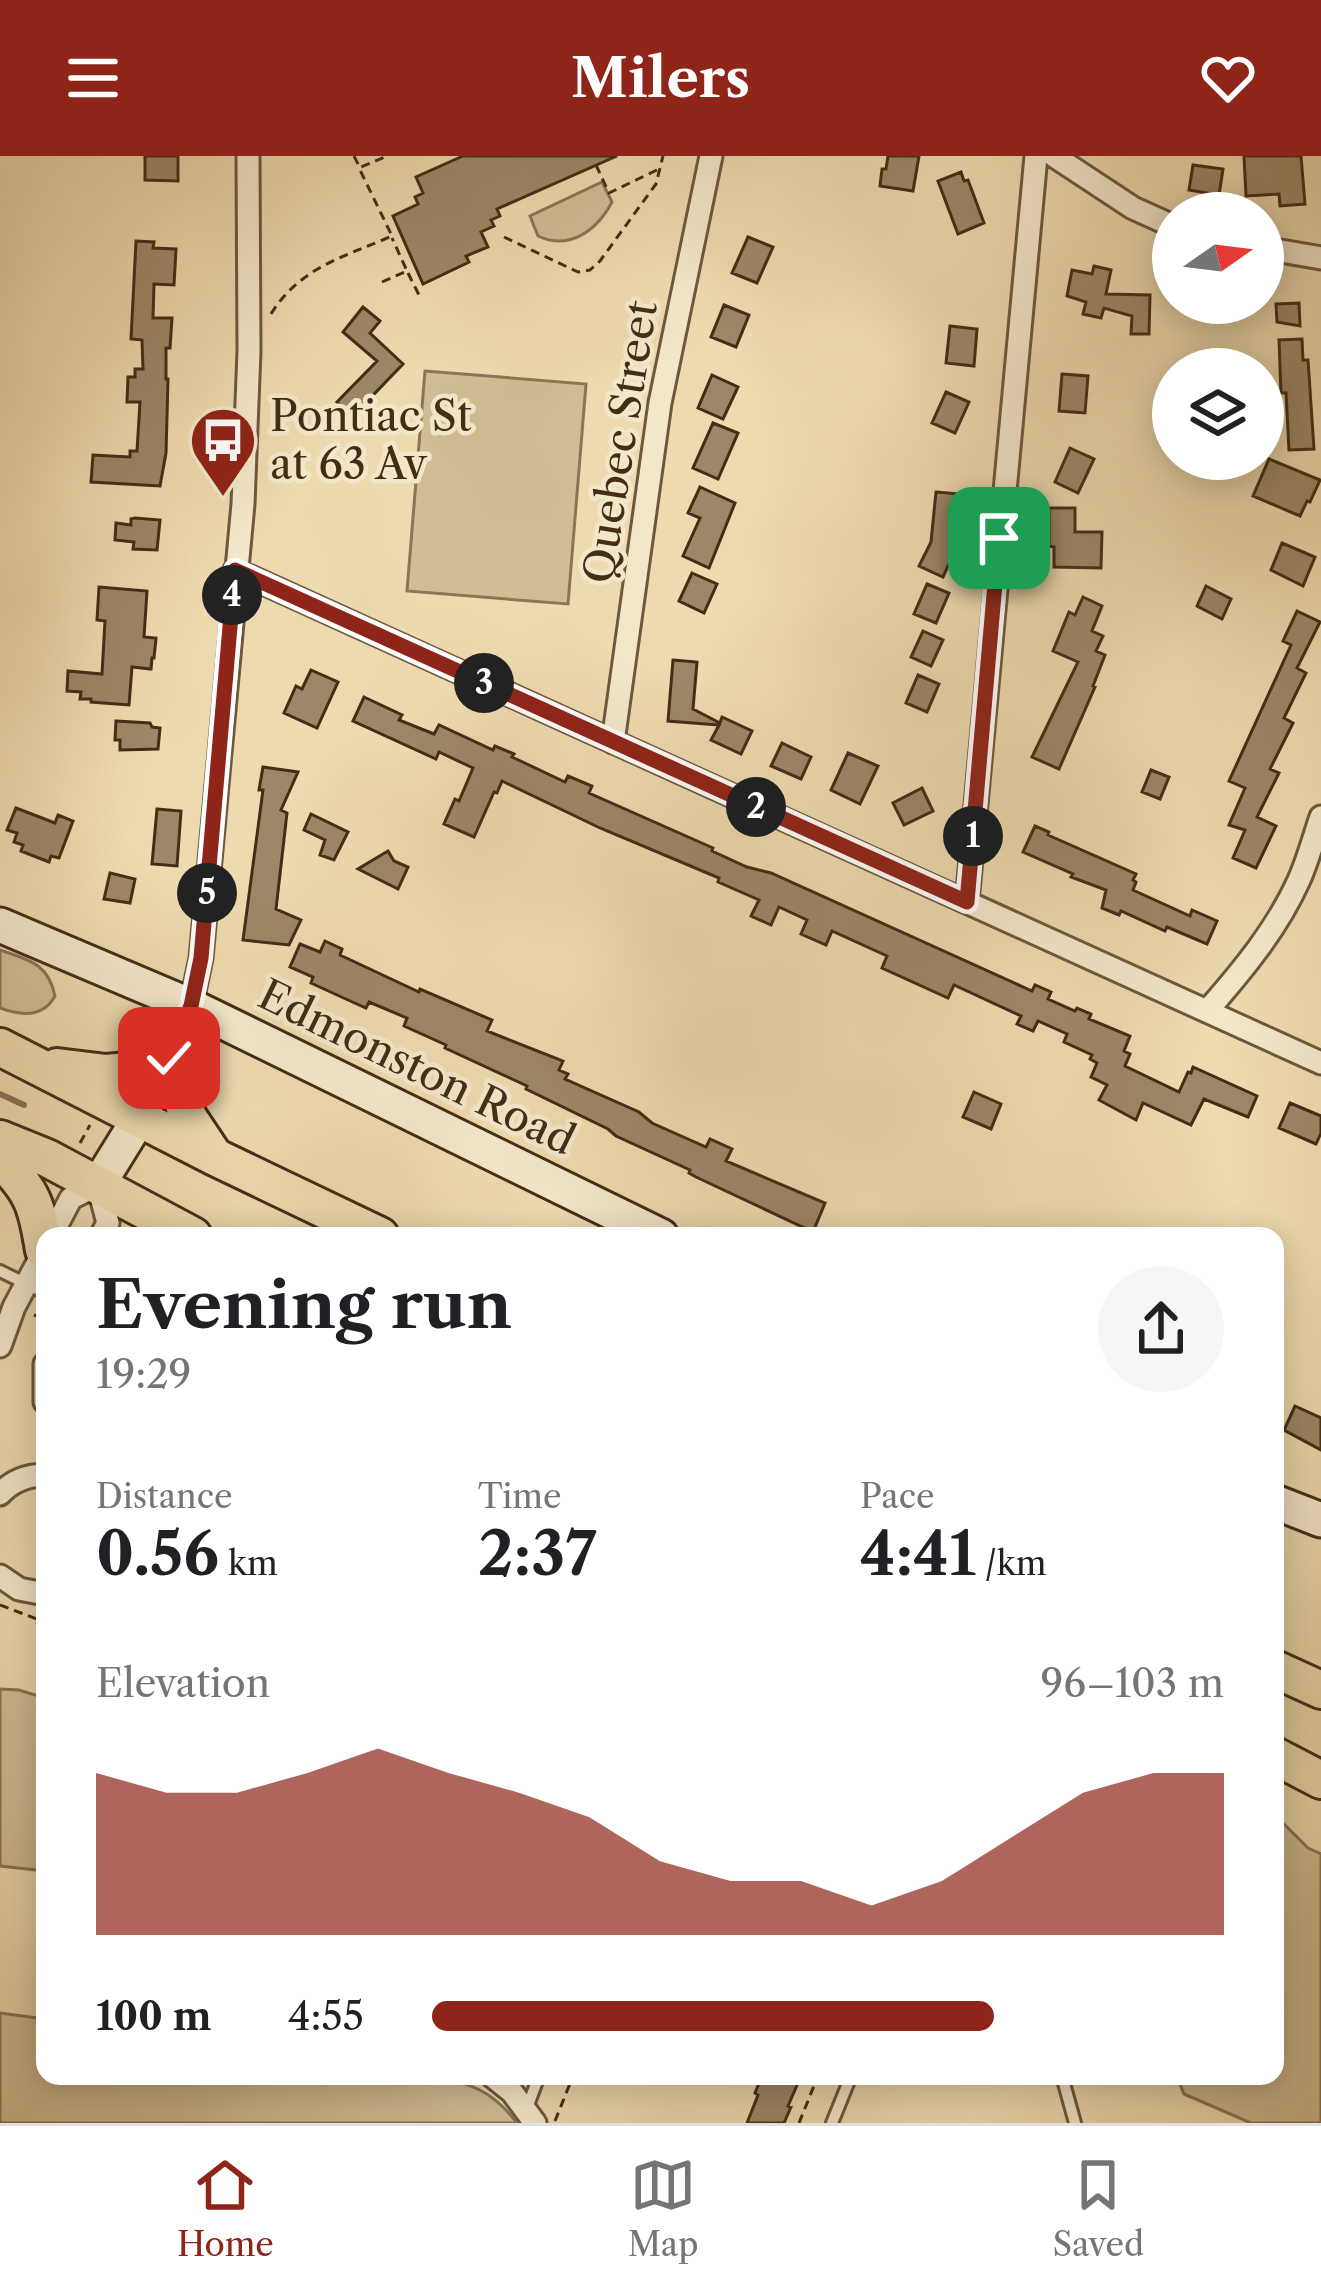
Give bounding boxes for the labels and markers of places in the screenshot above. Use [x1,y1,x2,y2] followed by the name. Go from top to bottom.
[270,390,472,490] place label: Pontiac St at 63 Av
[188,405,258,499] bus stop icon: Pontiac St at 63 Av
[948,487,1050,589] pin
[202,565,262,625] pin: 4
[454,653,514,713] pin: 3
[726,777,786,837] pin: 2
[943,806,1003,866] pin: 1
[177,863,237,923] pin: 5
[118,1007,220,1109] pin

